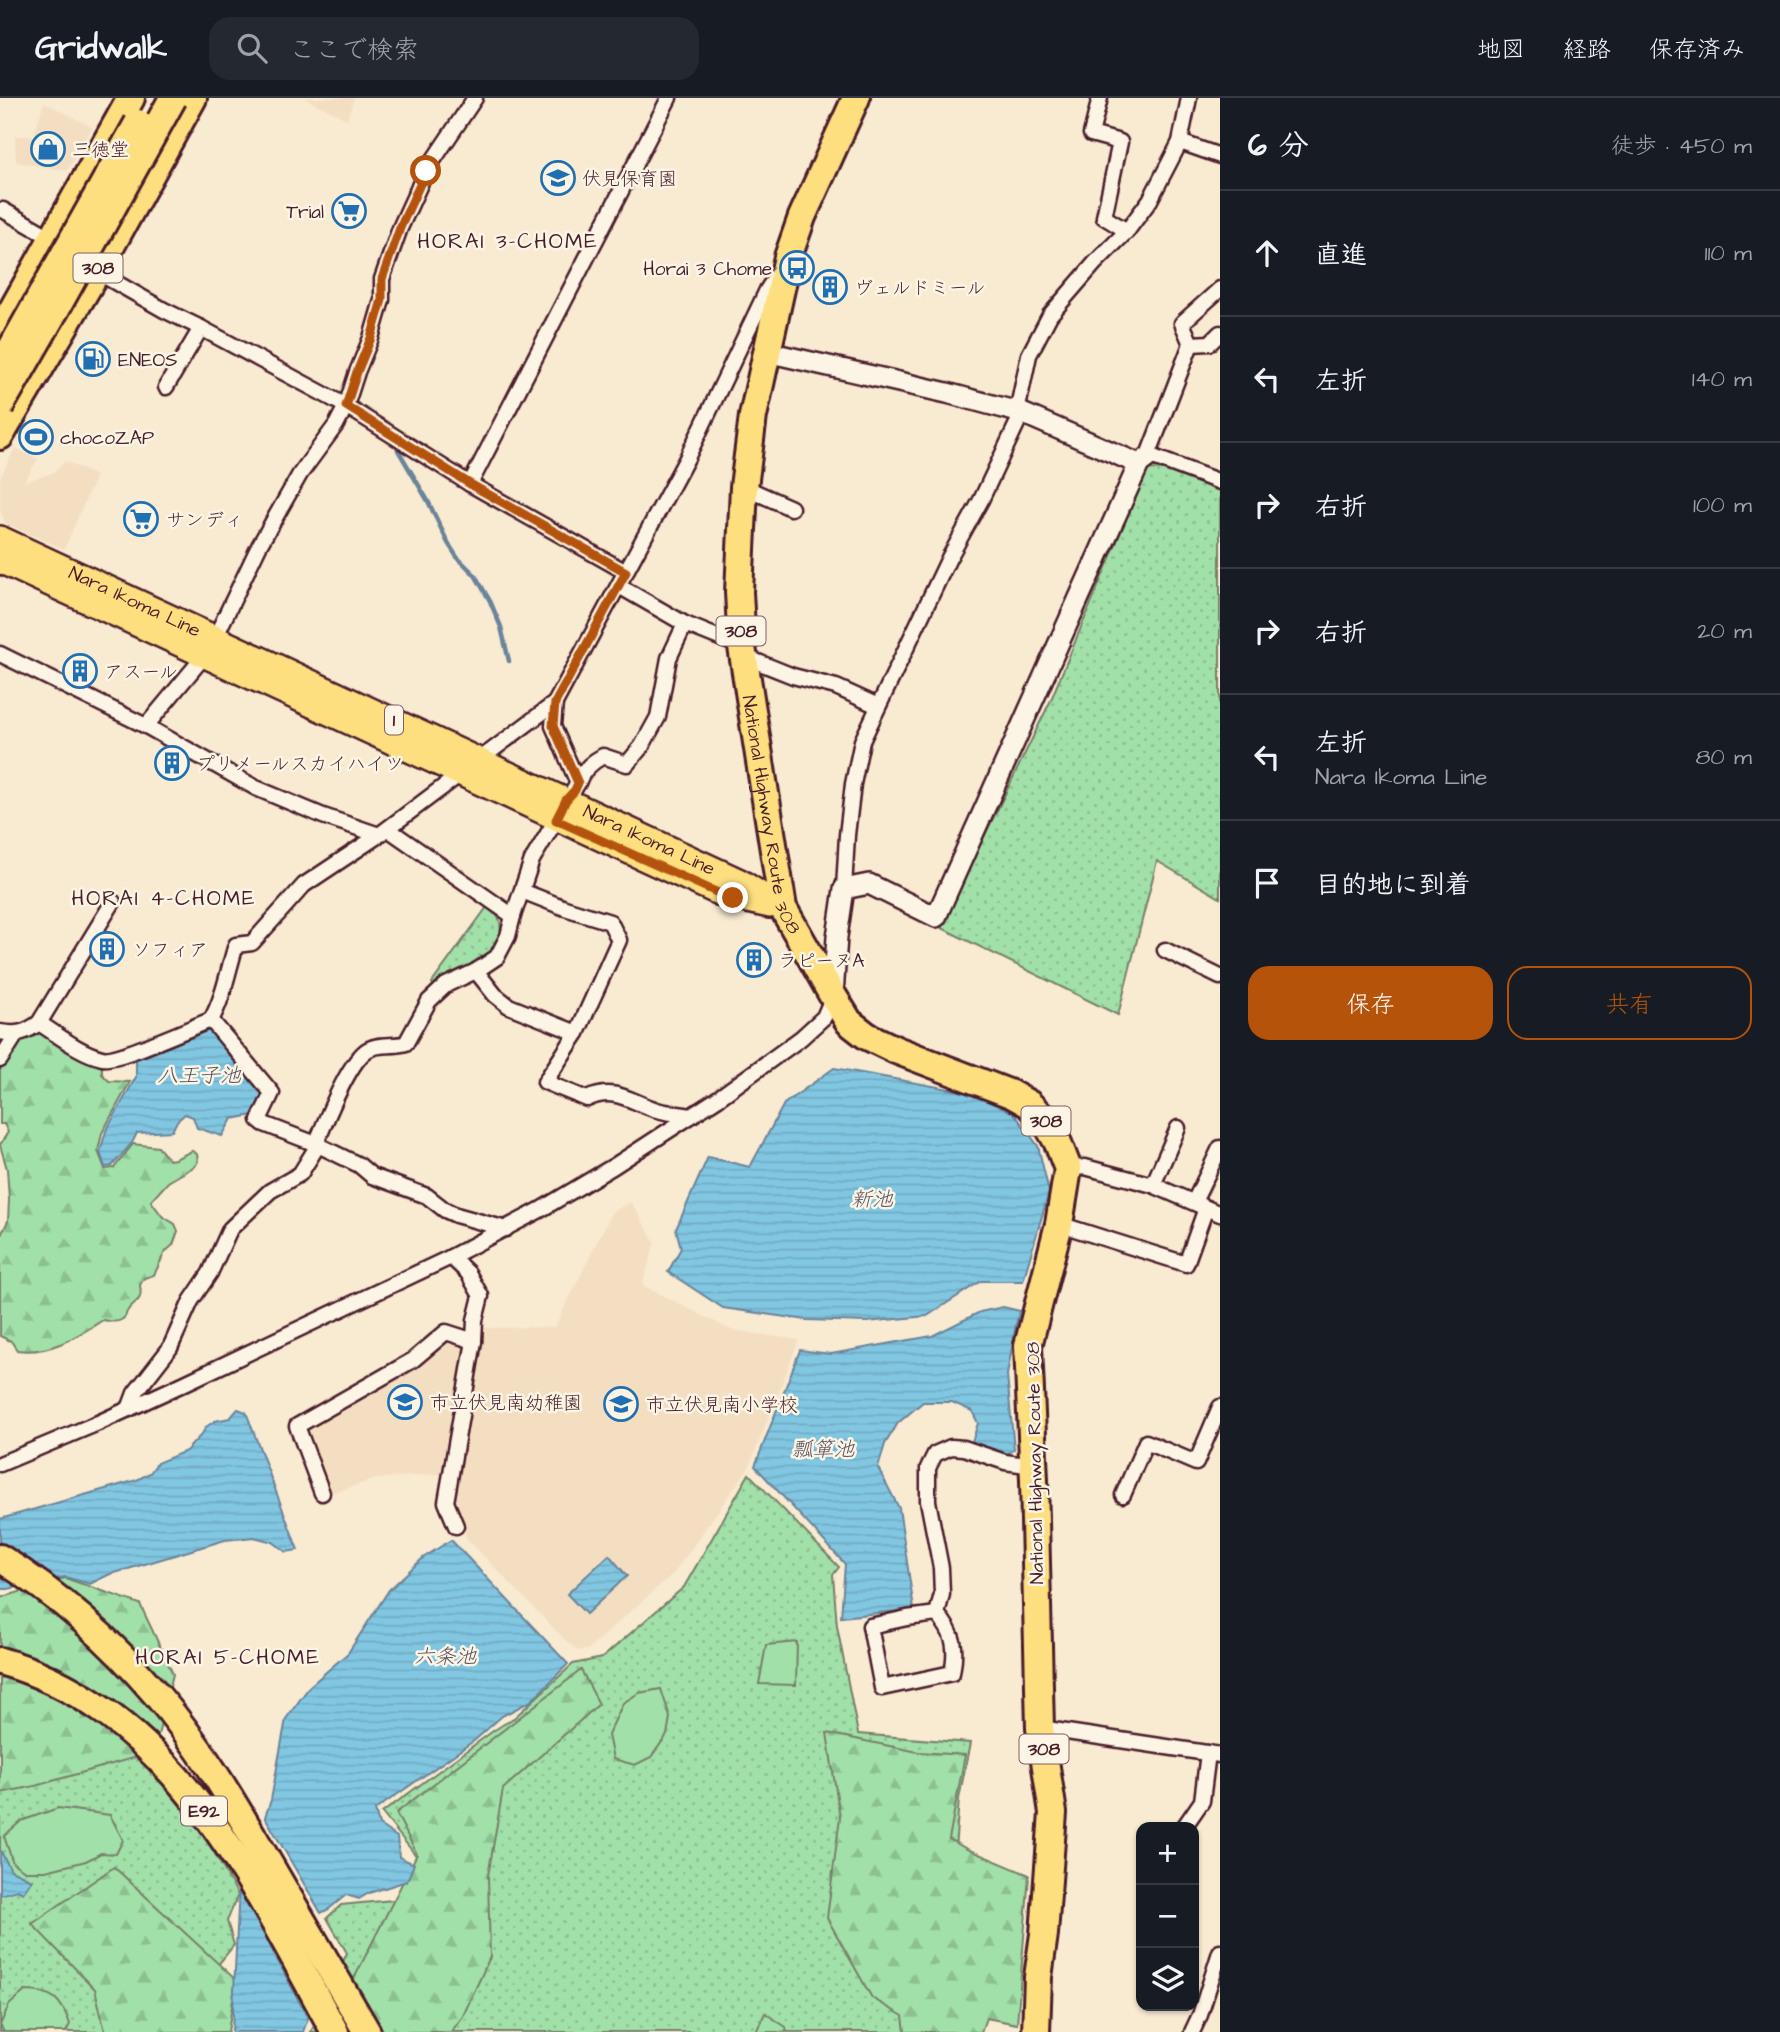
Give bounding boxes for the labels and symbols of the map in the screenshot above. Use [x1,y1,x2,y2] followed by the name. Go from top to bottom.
[29,130,67,168] shop icon: 三徳堂
[72,137,129,164] place label: 三徳堂
[410,155,441,186] route start
[539,159,577,197] school or university icon: 伏見保育園
[582,166,677,193] place label: 伏見保育園
[330,192,368,230] supermarket icon: Trial
[286,199,324,226] place label: Trial
[417,227,599,256] district label: HORAI 3-CHOME
[778,249,816,287] bus stop icon: Horai 3 Chome
[74,253,122,282] road number: 308
[643,256,772,283] place label: Horai 3 Chome
[811,268,849,306] building icon: ヴェルドミール
[854,275,985,302] place label: ヴェルドミール
[74,340,112,378] fuel station icon: ENEOS
[118,347,177,374] place label: ENEOS
[17,418,55,456] sports icon: chocoZAP
[60,425,154,452] place label: chocoZAP
[122,500,160,538] supermarket icon: サンディ
[166,507,243,534] place label: サンディ
[64,560,205,644] street label: Nara Ikoma Line
[716,616,766,646] road number: 308
[61,652,99,690] building icon: アスール
[104,659,178,686] place label: アスール
[735,693,807,939] street label: National Highway Route 308
[385,706,403,734] road number: 1
[153,744,191,782] building icon: プリメールスカイハイツ
[196,751,404,778] place label: プリメールスカイハイツ
[579,798,719,883] street label: Nara Ikoma Line
[717,882,748,913] route end
[71,884,257,913] district label: HORAI 4-CHOME
[88,930,126,968] building icon: ソフィア
[132,937,208,964] place label: ソフィア
[735,941,773,979] building icon: ラピーヌA
[778,948,864,975] place label: ラピーヌA
[157,1061,242,1090] water label: 八王子池
[1021,1106,1070,1136] road number: 308
[851,1185,894,1214] water label: 新池
[1020,1341,1052,1585] street label: National Highway Route 308
[386,1383,424,1421] school or university icon: 市立伏見南幼稚園
[602,1385,640,1423] school or university icon: 市立伏見南小学校
[430,1390,582,1417] place label: 市立伏見南幼稚園
[646,1392,798,1419] place label: 市立伏見南小学校
[792,1435,855,1464] water label: 瓢箪池
[414,1642,477,1671] water label: 六条池
[135,1643,321,1672] district label: HORAI 5-CHOME
[1020,1734,1068,1764] road number: 308
[181,1796,227,1826] road number: E92

